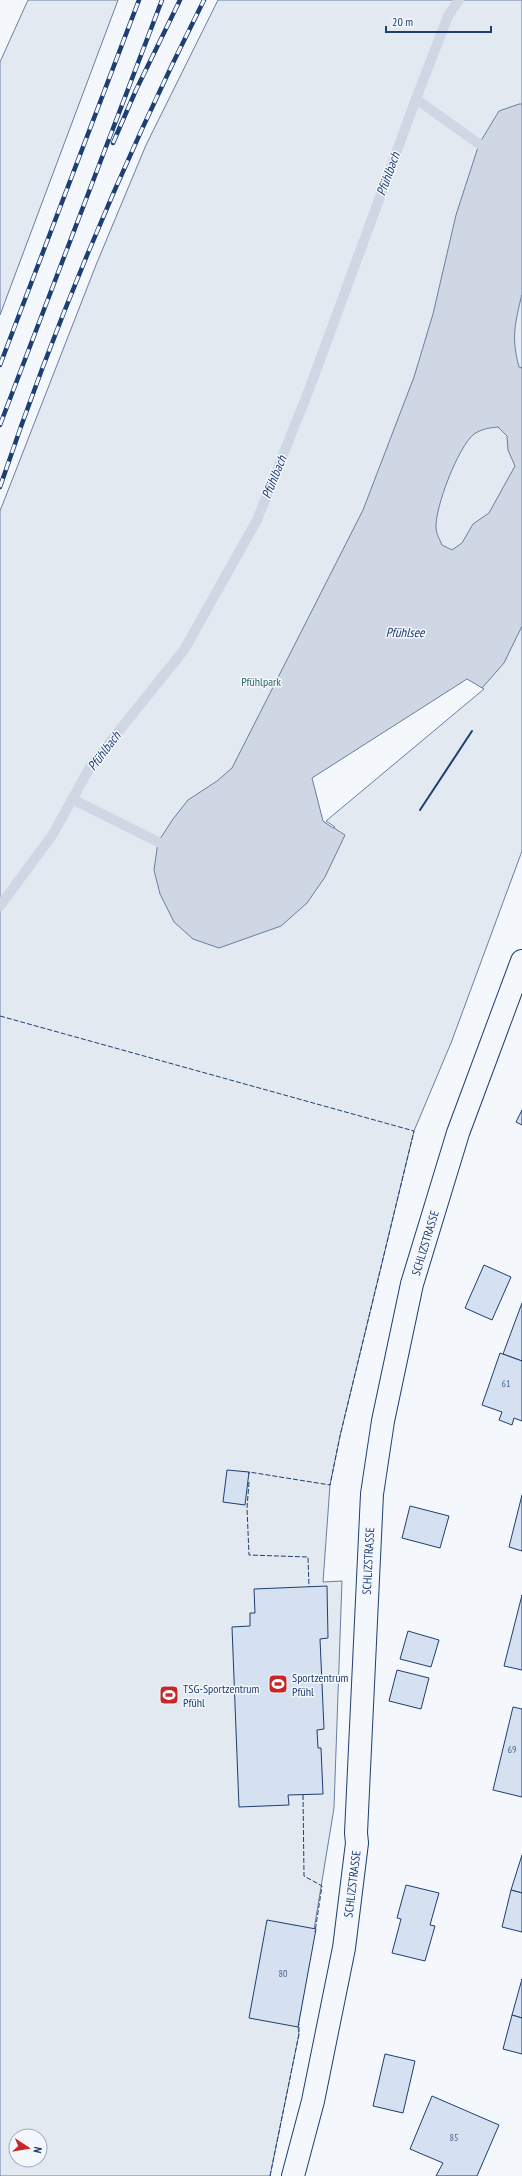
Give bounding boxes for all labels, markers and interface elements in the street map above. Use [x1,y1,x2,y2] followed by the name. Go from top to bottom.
[386,8,491,34] scale bar
[392,14,413,29] text: 20 m
[372,149,404,198] water label: Pfühlbach
[258,452,291,501] water label: Pfühlbach
[386,624,426,641] water label: Pfühlsee
[241,674,281,689] park label: Pfühlpark
[84,727,125,774] water label: Pfühlbach
[408,1209,442,1277] street label: SCHLIZSTRASSE
[502,1377,511,1390] house number: 61
[359,1527,377,1595] street label: SCHLIZSTRASSE
[292,1670,349,1699] place label: Sportzentrum Pfühl
[267,1673,289,1695] sports icon: Sportzentrum Pfühl
[183,1681,260,1710] place label: TSG-Sportzentrum Pfühl
[158,1684,180,1706] sports icon: TSG-Sportzentrum Pfühl
[508,1743,517,1756] house number: 69
[340,1850,364,1918] street label: SCHLIZSTRASSE
[279,1967,288,1980] house number: 80
[8,2128,48,2168] north arrow
[450,2131,459,2144] house number: 85
[30,2146,45,2154] text: N

